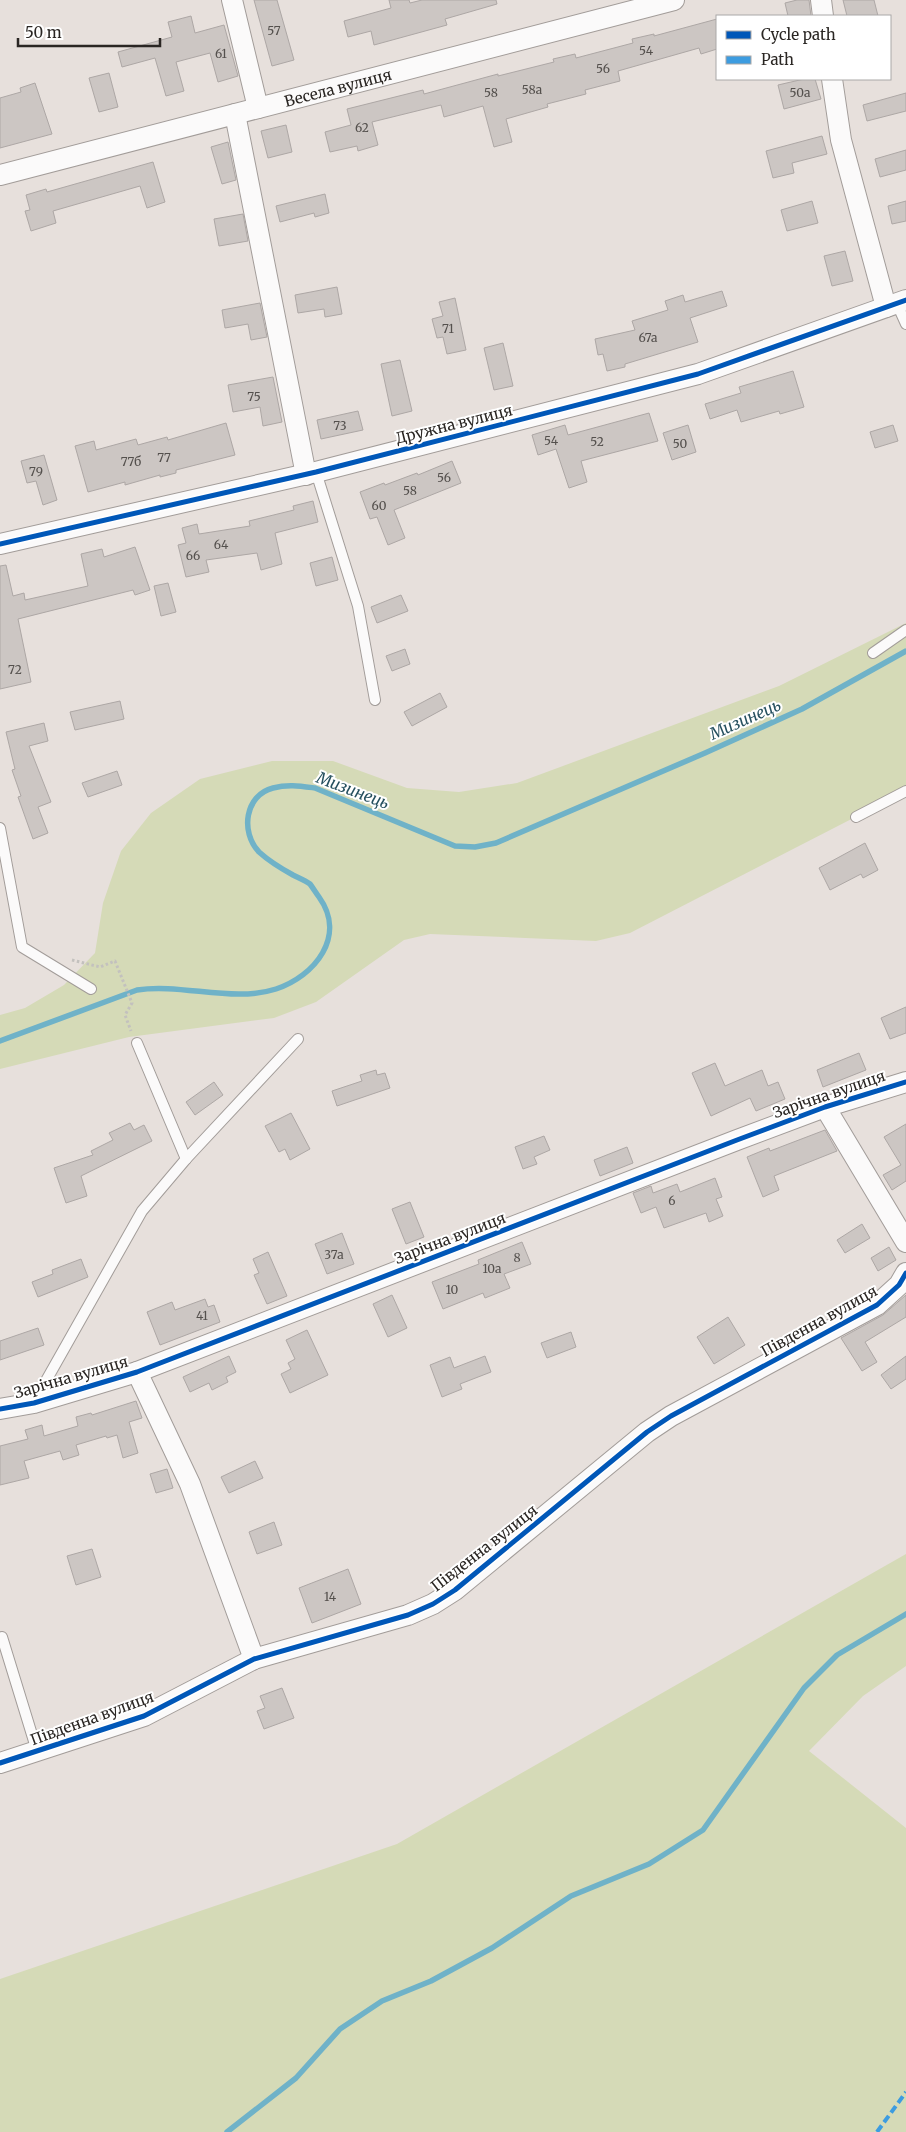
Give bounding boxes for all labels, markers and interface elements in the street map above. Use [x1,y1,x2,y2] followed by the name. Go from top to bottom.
[18,15,160,47] scale bar
[716,15,891,80] legend
[25,23,62,42] text: 50 m
[267,23,281,38] house number: 57
[761,25,836,44] text: Cycle path
[639,43,654,58] house number: 54
[215,46,227,61] house number: 61
[761,50,794,69] text: Path
[596,61,610,76] house number: 56
[282,64,394,110] street label: Весела вулиця
[522,82,543,97] house number: 58а
[484,85,498,100] house number: 58
[790,85,811,100] house number: 50а
[355,120,369,135] house number: 62
[442,321,455,336] house number: 71
[638,330,658,345] house number: 67а
[247,389,261,404] house number: 75
[394,400,514,448] street label: Дружна вулиця
[333,418,347,433] house number: 73
[544,433,559,448] house number: 54
[590,434,604,449] house number: 52
[673,436,688,451] house number: 50
[157,450,171,465] house number: 77
[121,454,141,469] house number: 77б
[29,464,43,479] house number: 79
[437,470,451,485] house number: 56
[403,483,417,498] house number: 58
[372,498,387,513] house number: 60
[214,537,229,552] house number: 64
[186,548,200,563] house number: 66
[8,662,22,677] house number: 72
[705,694,784,744] water label: Мизинець
[313,767,392,813] water label: Мизинець
[770,1066,888,1122] street label: Зарічна вулиця
[668,1193,676,1208] house number: 6
[392,1208,508,1268] street label: Зарічна вулиця
[324,1247,344,1262] house number: 37а
[513,1250,521,1265] house number: 8
[482,1261,502,1276] house number: 10а
[758,1281,881,1361] street label: Південна вулиця
[446,1282,459,1297] house number: 10
[196,1308,209,1323] house number: 41
[12,1352,130,1402] street label: Зарічна вулиця
[427,1500,541,1595] street label: Південна вулиця
[324,1589,337,1604] house number: 14
[28,1687,156,1749] street label: Південна вулиця

